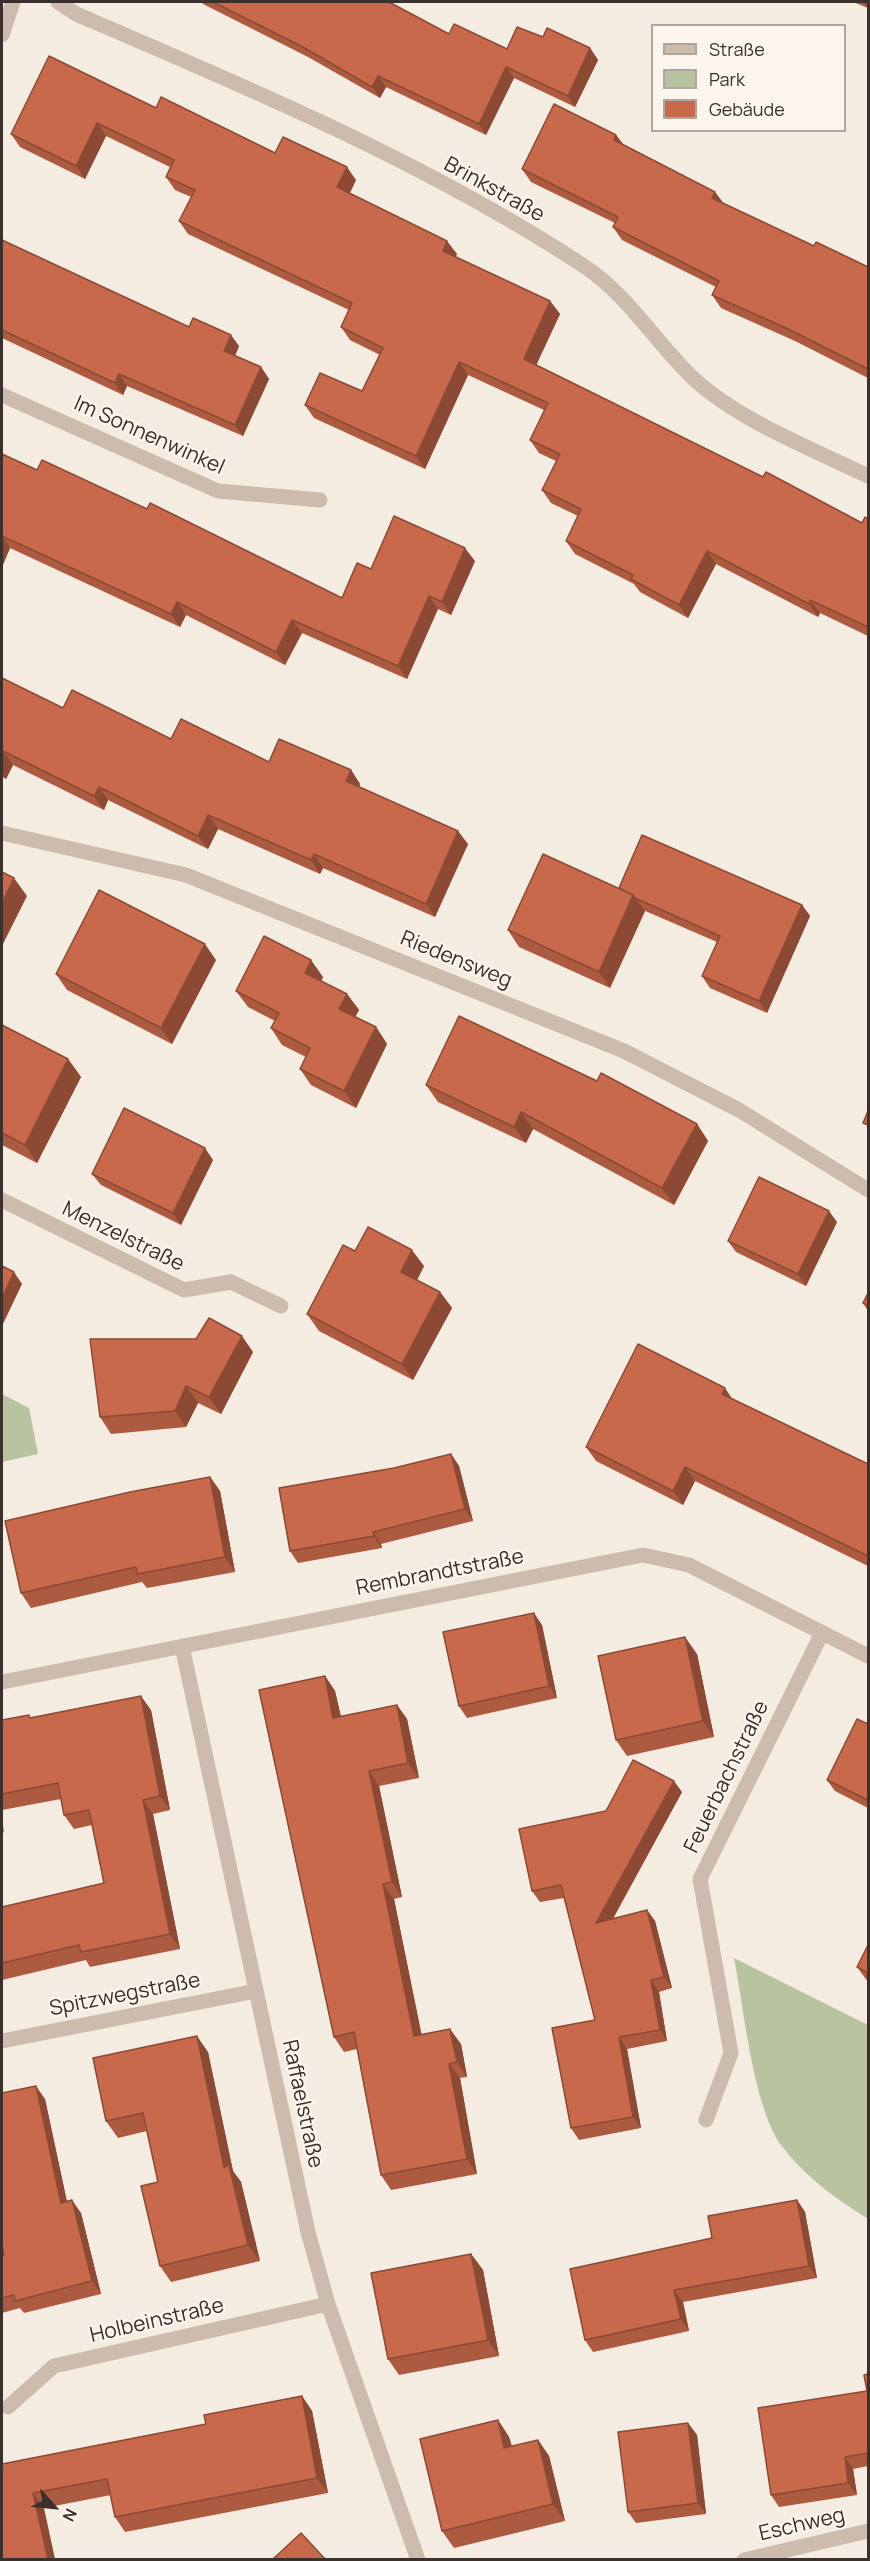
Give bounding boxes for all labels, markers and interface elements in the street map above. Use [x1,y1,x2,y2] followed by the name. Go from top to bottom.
[651,24,846,132] legend
[709,37,765,61] text: Straße
[709,67,745,91] text: Park
[709,97,785,121] text: Gebäude
[439,152,549,228] street label: Brinkstraße
[70,391,228,481] street label: Im Sonnenwinkel
[396,926,516,994] street label: Riedensweg
[58,1197,188,1277] street label: Menzelstraße
[354,1544,526,1602] street label: Rembrandtstraße
[679,1697,775,1857] street label: Feuerbachstraße
[47,1968,203,2022] street label: Spitzwegstraße
[276,2038,328,2170] street label: Raffaelstraße
[87,2293,227,2349] street label: Holbeinstraße
[24,2477,84,2537] north arrow
[757,2503,847,2547] street label: Eschweg
[58,2505,82,2525] text: N

